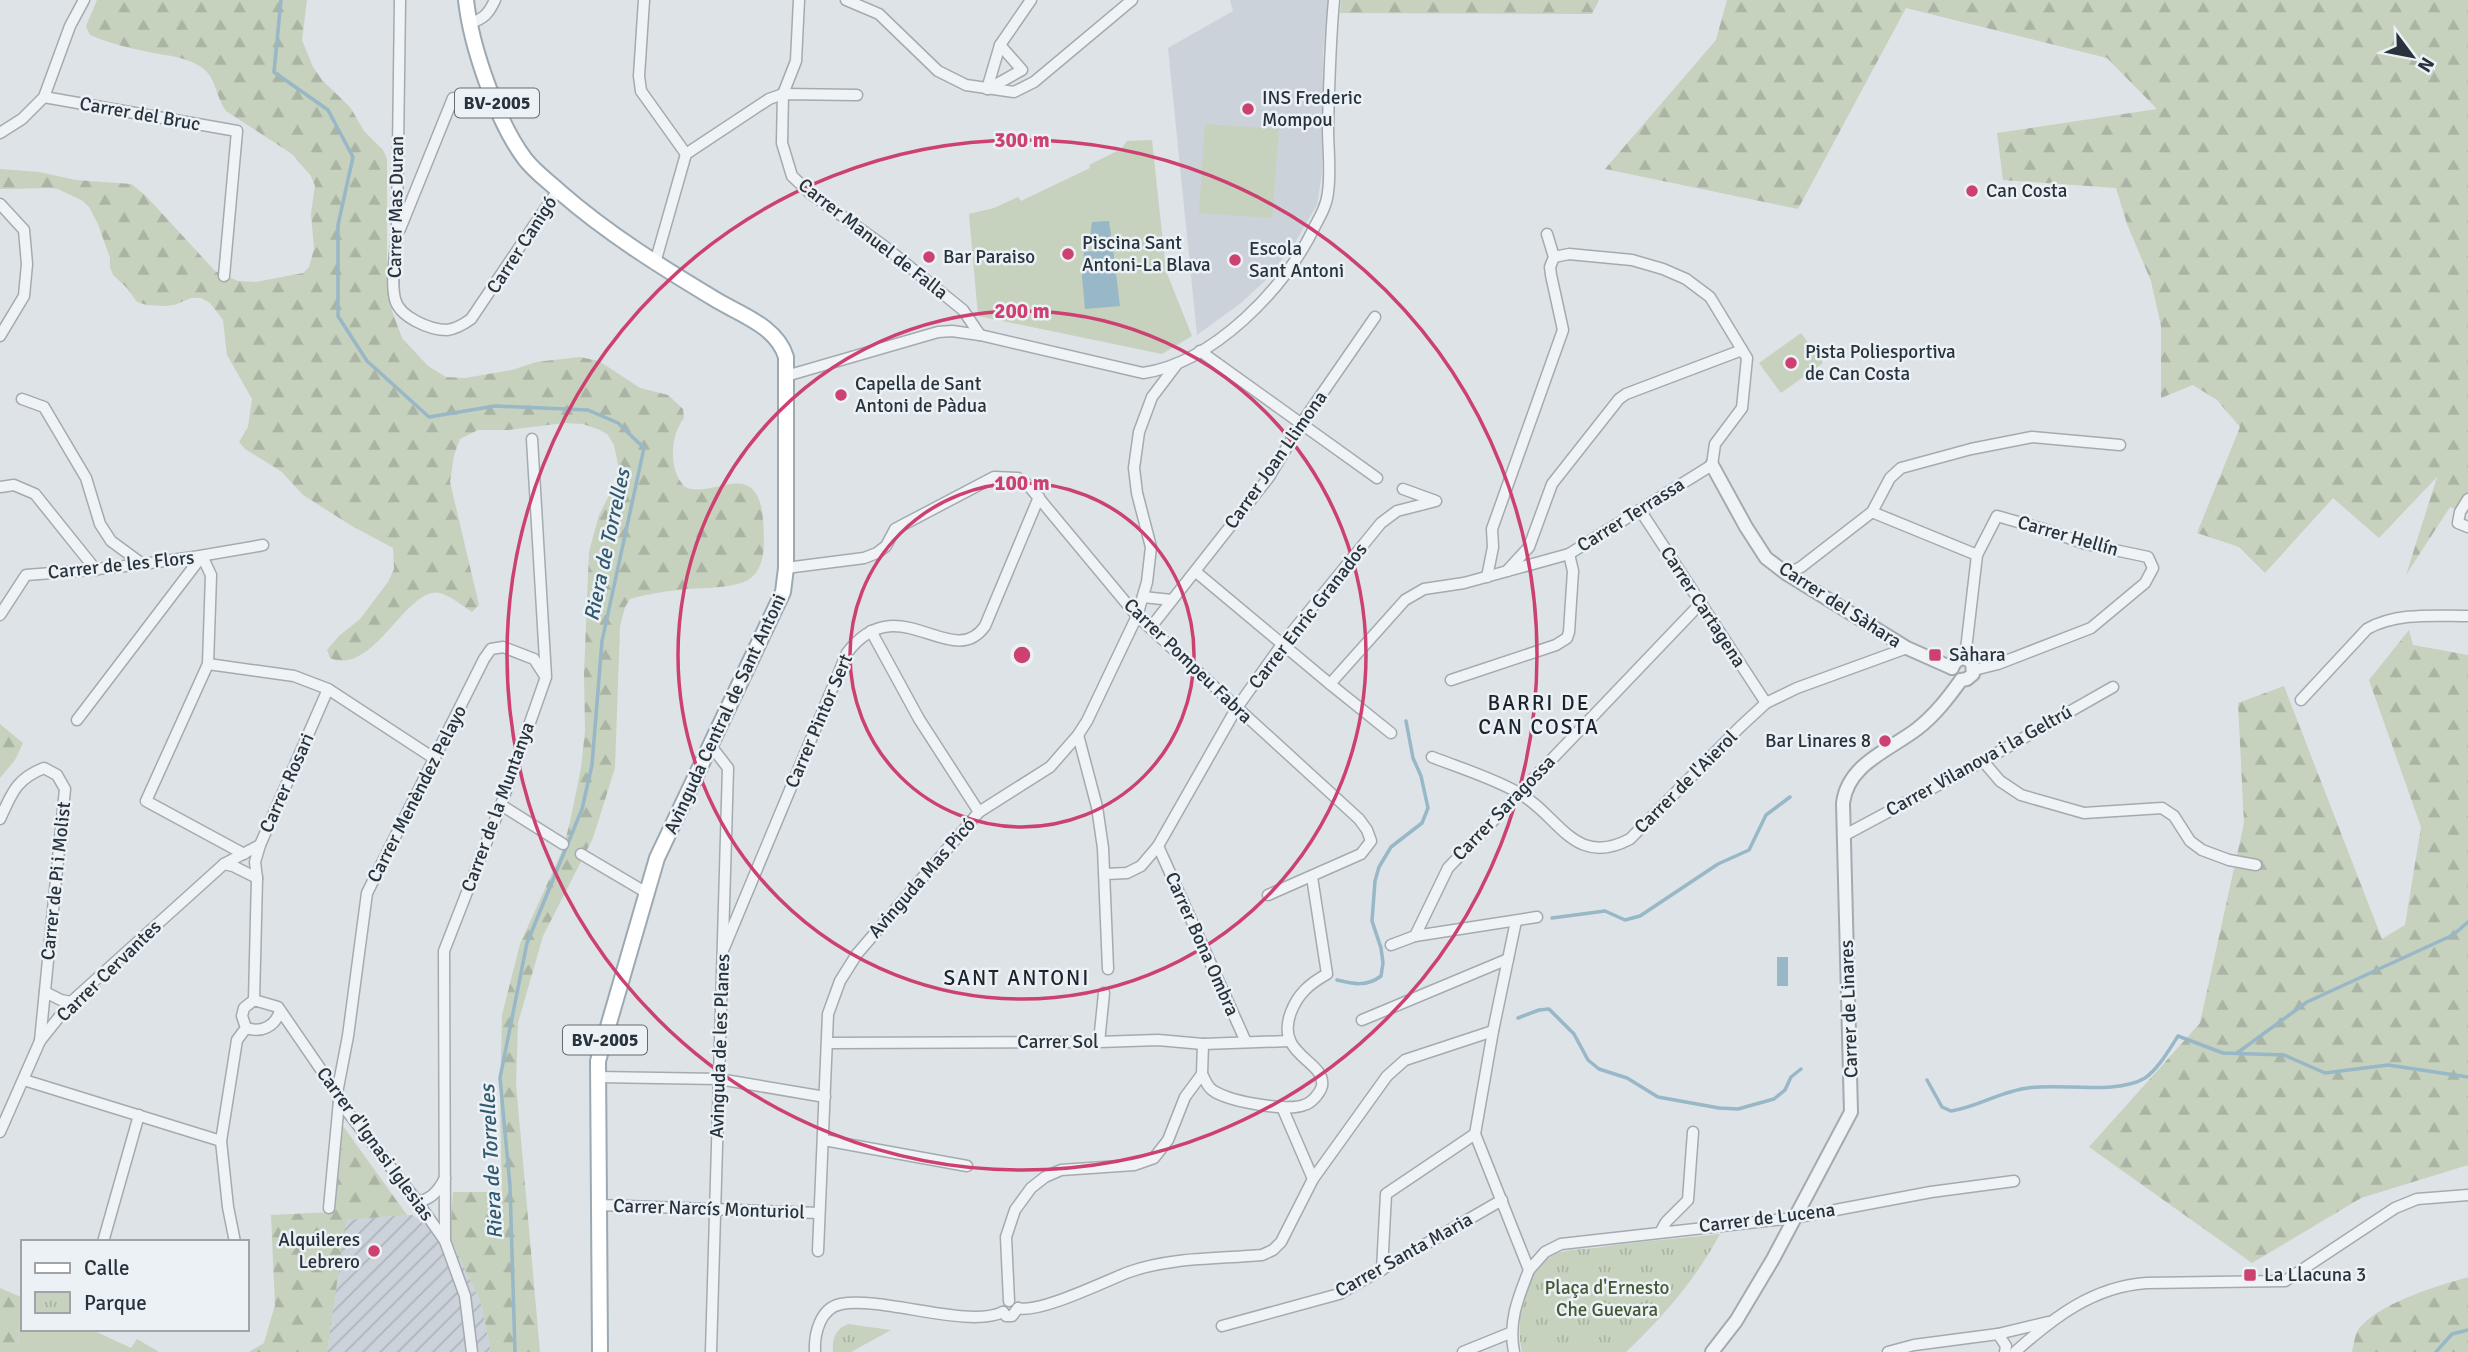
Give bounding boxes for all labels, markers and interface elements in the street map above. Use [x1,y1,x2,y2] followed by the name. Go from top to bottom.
[2377,21,2447,91] north arrow
[2412,53,2439,76] text: N
[1262,86,1362,132] place label: INS Frederic Mompou
[455,88,539,118] road number: BV-2005
[78,92,202,136] street label: Carrer del Bruc
[1240,101,1256,117] marker: INS Frederic Mompou
[994,127,1050,153] text: 300 m
[383,136,409,278] street label: Carrer Mas Duran
[793,173,953,305] street label: Carrer Manuel de Falla
[1986,179,2067,203] place label: Can Costa
[1964,183,1980,199] marker: Can Costa
[482,192,563,298] street label: Carrer Canigó
[1082,231,1211,277] place label: Piscina Sant Antoni-La Blava
[1249,237,1344,283] place label: Escola Sant Antoni
[943,245,1035,269] place label: Bar Paraiso
[1060,246,1076,262] marker: Piscina Sant Antoni-La Blava
[921,249,937,265] marker: Bar Paraiso
[1227,252,1243,268] marker: Escola Sant Antoni
[994,298,1050,324] text: 200 m
[1805,340,1956,386] place label: Pista Poliesportiva de Can Costa
[1783,355,1799,371] marker: Pista Poliesportiva de Can Costa
[855,372,987,418] place label: Capella de Sant Antoni de Pàdua
[1219,386,1333,534] street label: Carrer Joan Llimona
[833,387,849,403] marker: Capella de Sant Antoni de Pàdua
[578,465,636,623] water label: Riera de Torrelles
[994,470,1050,496] text: 100 m
[1573,472,1689,558] street label: Carrer Terrassa
[2015,510,2121,562] street label: Carrer Hellín
[1243,538,1373,694] street label: Carrer Enric Granados
[1655,542,1751,672] street label: Carrer Cartagena
[47,545,195,585] street label: Carrer de les Flors
[1774,556,1906,654] street label: Carrer del Sàhara
[659,590,791,838] street label: Avinguda Central de Sant Antoni
[1118,593,1258,729] street label: Carrer Pompeu Fabra
[1010,643,1034,667] centre of rings
[1949,643,2006,667] place label: Sàhara
[1927,647,1943,663] marker: Sàhara
[780,650,858,792] street label: Carrer Pintor Sert
[1478,690,1600,740] district label: BARRI DE CAN COSTA
[1882,700,2076,822] street label: Carrer Vilanova i la Geltrú
[362,701,472,887] street label: Carrer Menèndez Pelayo
[456,719,540,895] street label: Carrer de la Muntanya
[1629,725,1743,839] street label: Carrer de l'Aierol
[254,729,320,837] street label: Carrer Rosari
[1765,729,1871,753] place label: Bar Linares 8
[1877,733,1893,749] marker: Bar Linares 8
[1447,750,1561,866] street label: Carrer Saragossa
[36,800,76,961] street label: Carrer de Pi i Molist
[863,813,981,943] street label: Avinguda Mas Picó
[1160,868,1244,1020] street label: Carrer Bona Ombra
[52,915,166,1027] street label: Carrer Cervantes
[1835,940,1863,1078] street label: Carrer de Linares
[705,953,735,1139] street label: Avinguda de les Planes
[944,965,1090,991] district label: SANT ANTONI
[563,1026,647,1055] road number: BV-2005
[1017,1030,1099,1054] street label: Carrer Sol
[311,1062,439,1226] street label: Carrer d'Ignasi Iglesias
[474,1082,508,1240] water label: Riera de Torrelles
[613,1194,805,1224] street label: Carrer Narcís Monturiol
[1697,1198,1837,1238] street label: Carrer de Lucena
[1331,1207,1477,1303] street label: Carrer Santa Maria
[278,1228,360,1274] place label: Alquileres Lebrero
[21,1240,248,1331] legend
[366,1243,382,1259] marker: Alquileres Lebrero
[84,1255,130,1281] text: Calle
[2264,1263,2366,1287] place label: La Llacuna 3
[2242,1267,2258,1283] marker: La Llacuna 3
[1545,1276,1670,1322] park label: Plaça d'Ernesto Che Guevara
[84,1290,147,1316] text: Parque

